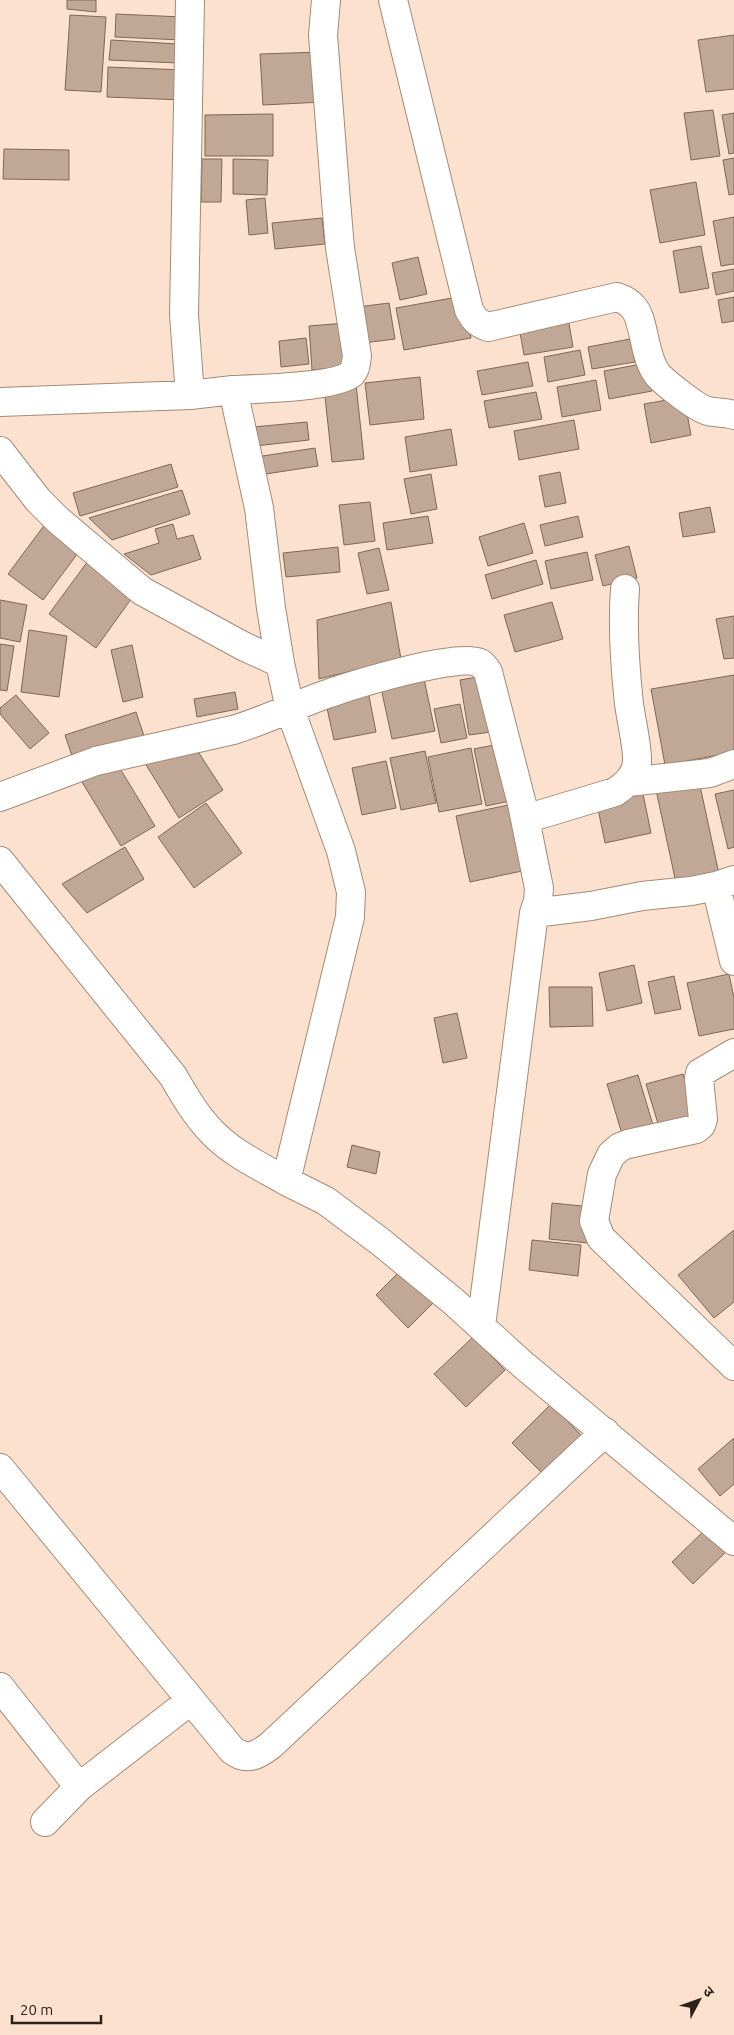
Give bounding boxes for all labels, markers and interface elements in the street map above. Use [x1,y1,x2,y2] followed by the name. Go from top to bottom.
[674,1975,724,2025] north arrow
[700,1983,718,2000] text: उ
[12,1992,101,2024] scale bar
[20,2001,53,2018] text: 20 m

